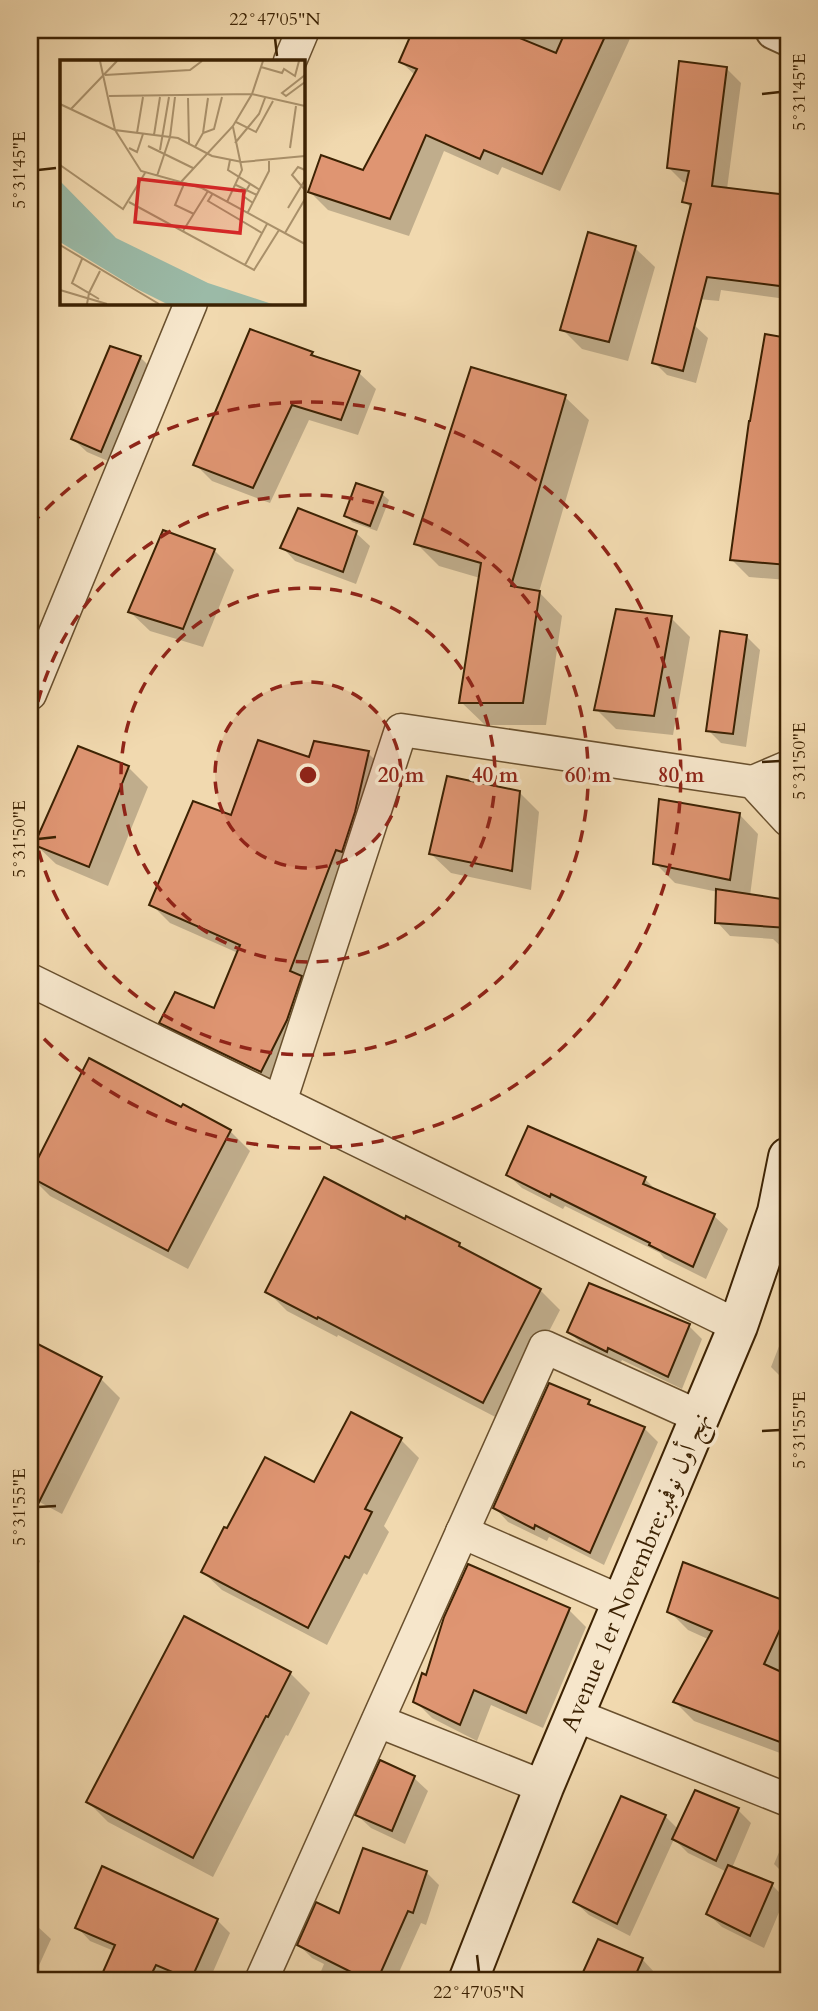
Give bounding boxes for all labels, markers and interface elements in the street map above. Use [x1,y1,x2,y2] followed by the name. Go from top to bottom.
[229,7,321,32] text: 22°47'05"N
[787,53,812,131] text: 5°31'45"E
[60,60,304,304] inset map
[7,131,32,209] text: 5°31'45"E
[787,722,812,800] text: 5°31'50"E
[378,761,425,790] text: 20 m
[472,761,519,790] text: 40 m
[565,761,612,790] text: 60 m
[658,761,705,790] text: 80 m
[296,763,320,787] centre of rings
[7,800,32,878] text: 5°31'50"E
[787,1391,812,1469] text: 5°31'55"E
[552,1407,722,1739] street label: Avenue 1er Novembre;نهج أول نوفمبر
[7,1468,32,1546] text: 5°31'55"E
[433,1980,525,2005] text: 22°47'05"N

